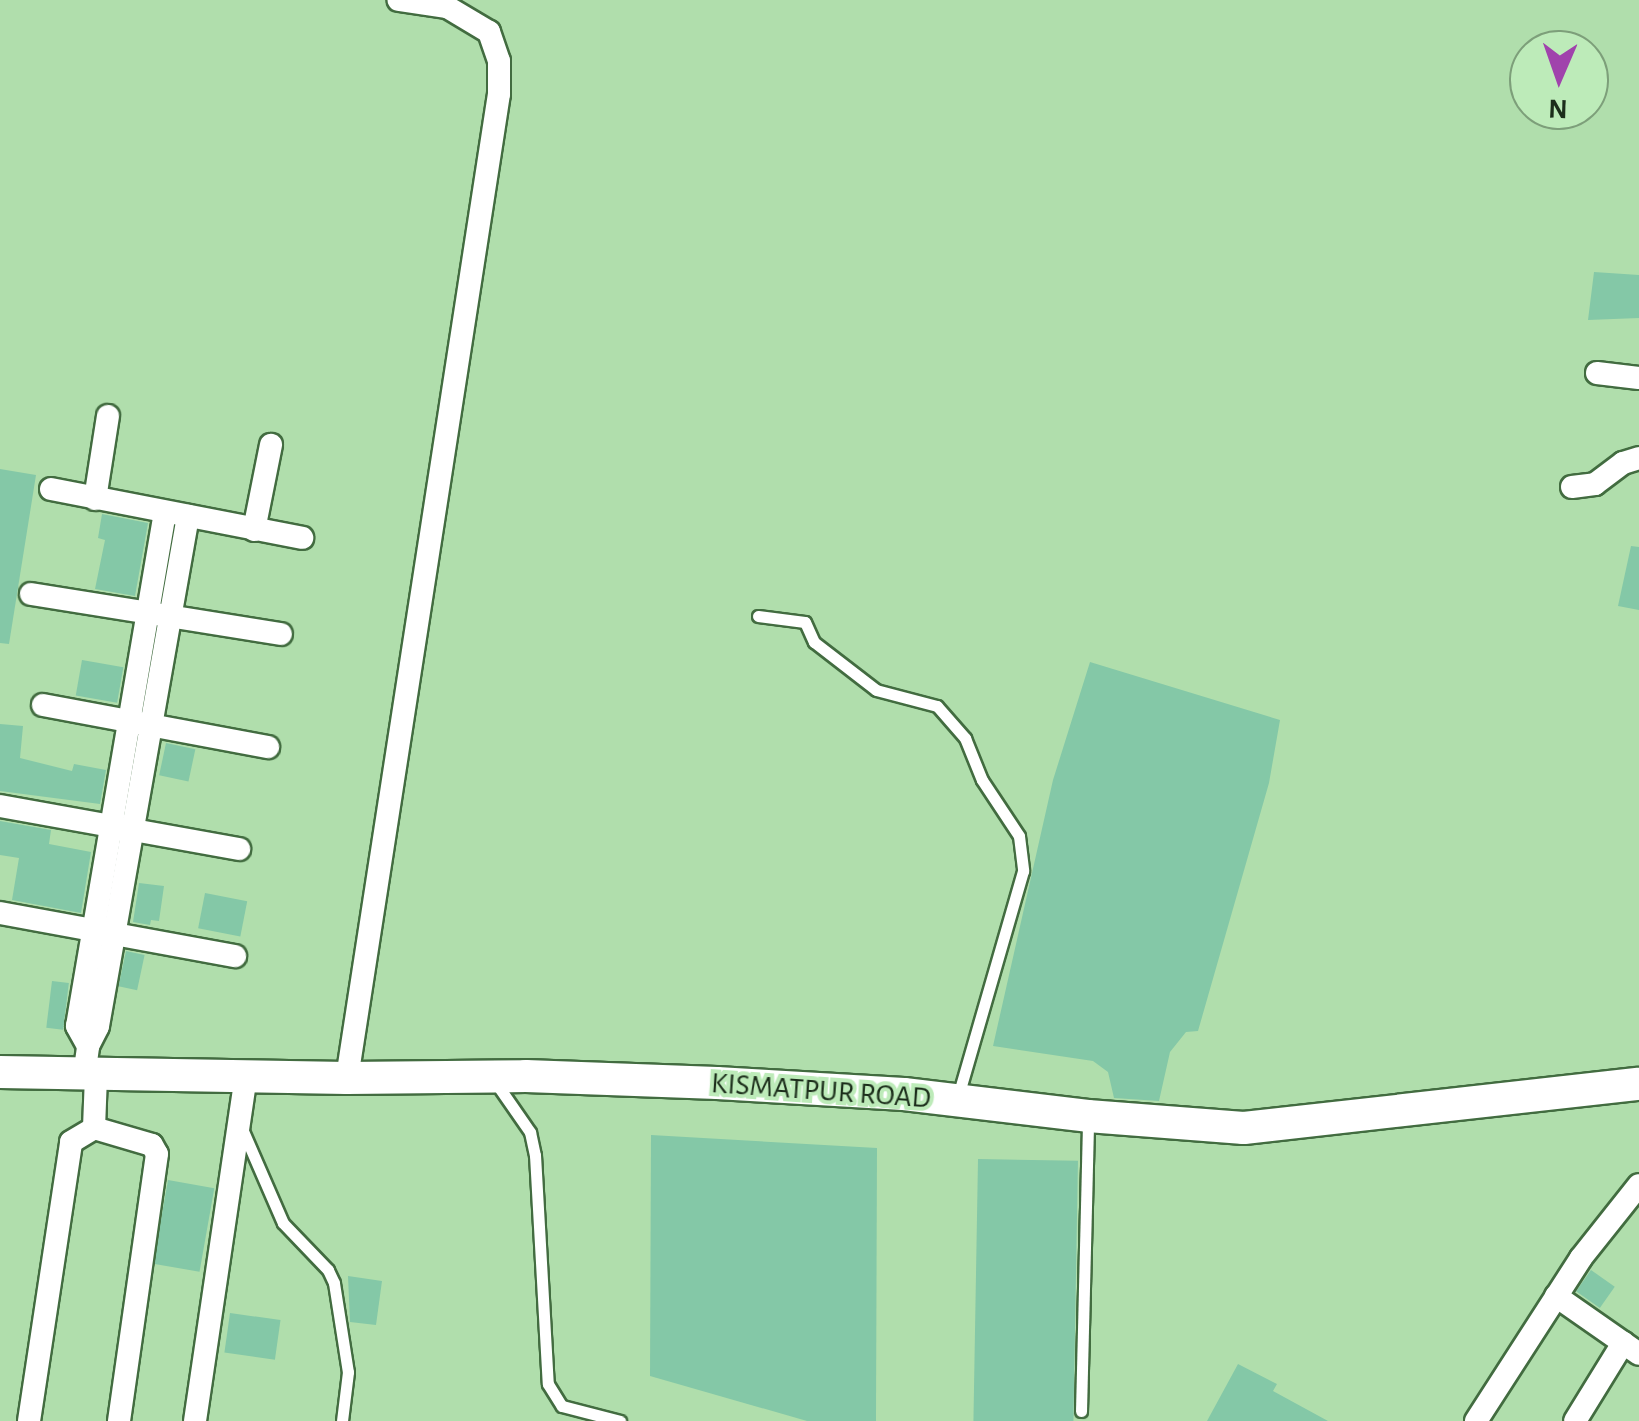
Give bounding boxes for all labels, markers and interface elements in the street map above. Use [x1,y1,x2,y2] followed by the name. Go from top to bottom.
[1509,30,1609,130] north arrow
[1548,94,1568,122] text: N
[710,1065,932,1117] street label: KISMATPUR ROAD

